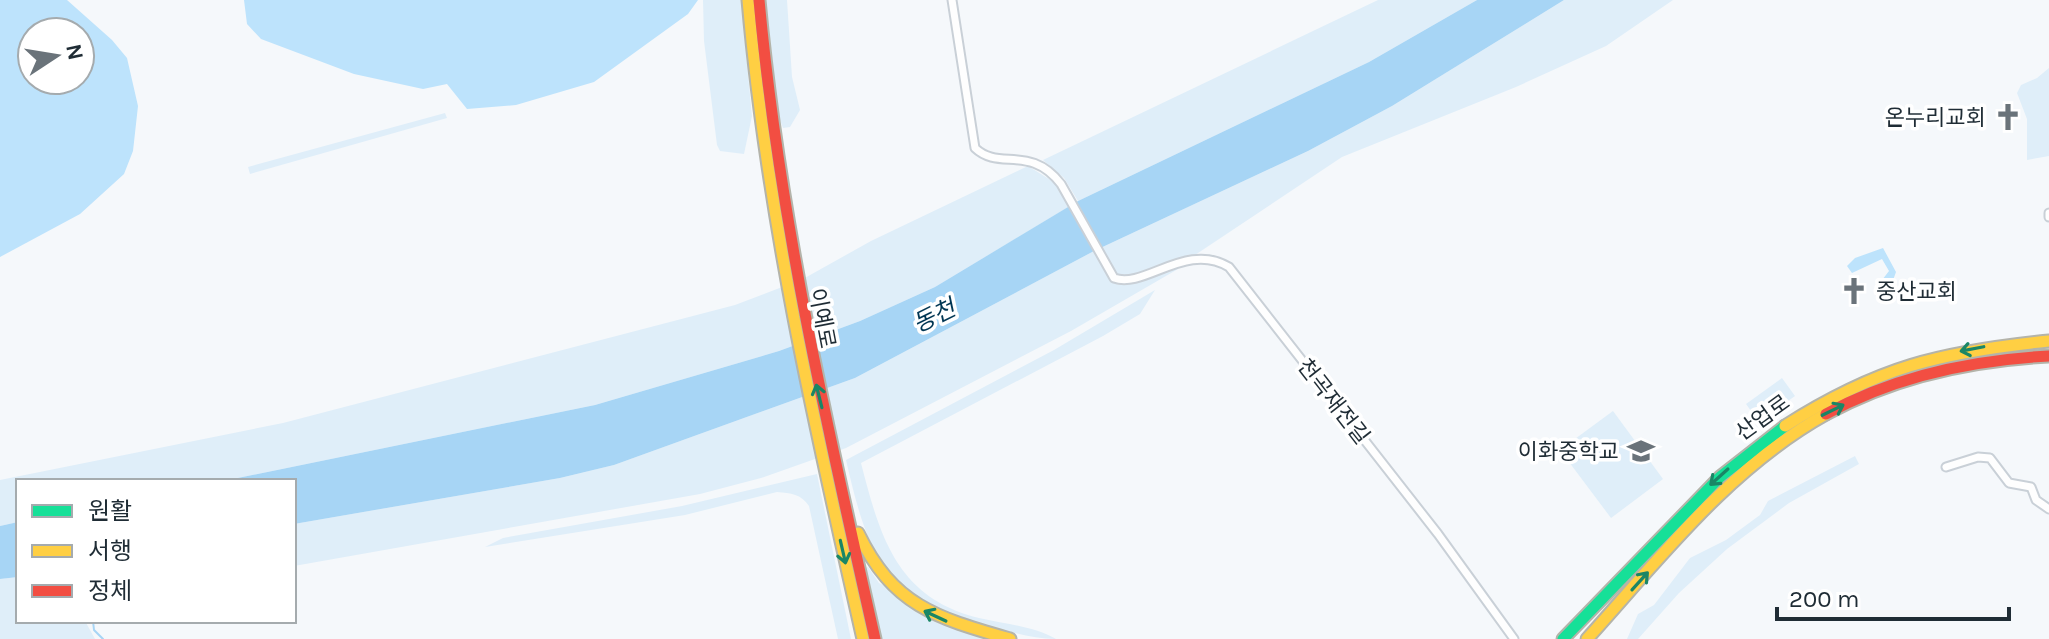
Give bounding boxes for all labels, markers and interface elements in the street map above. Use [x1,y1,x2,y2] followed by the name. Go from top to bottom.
[16,16,96,96] north arrow
[60,42,89,62] text: N
[1993,102,2023,132] church icon: 온누리교회
[1885,105,1986,131] place label: 온누리교회
[1839,276,1869,306] church icon: 중산교회
[1876,279,1957,305] place label: 중산교회
[803,286,841,350] street label: 이예로
[908,292,963,338] water label: 동천
[1959,343,1985,358] one-way arrow
[1292,354,1375,449] street label: 천곡재전길
[811,384,826,410] one-way arrow
[1730,389,1795,446] street label: 산업로
[1821,402,1845,417] one-way arrow
[1626,436,1656,466] school or university icon: 이화중학교
[1518,439,1619,465] place label: 이화중학교
[1709,468,1729,486] one-way arrow
[16,479,296,623] legend
[88,497,132,525] text: 원활
[88,537,132,565] text: 서행
[836,538,851,564] one-way arrow
[1777,571,2009,621] scale bar
[1631,572,1649,592] one-way arrow
[88,577,132,605] text: 정체
[1789,585,1860,613] text: 200 m
[924,608,948,623] one-way arrow

